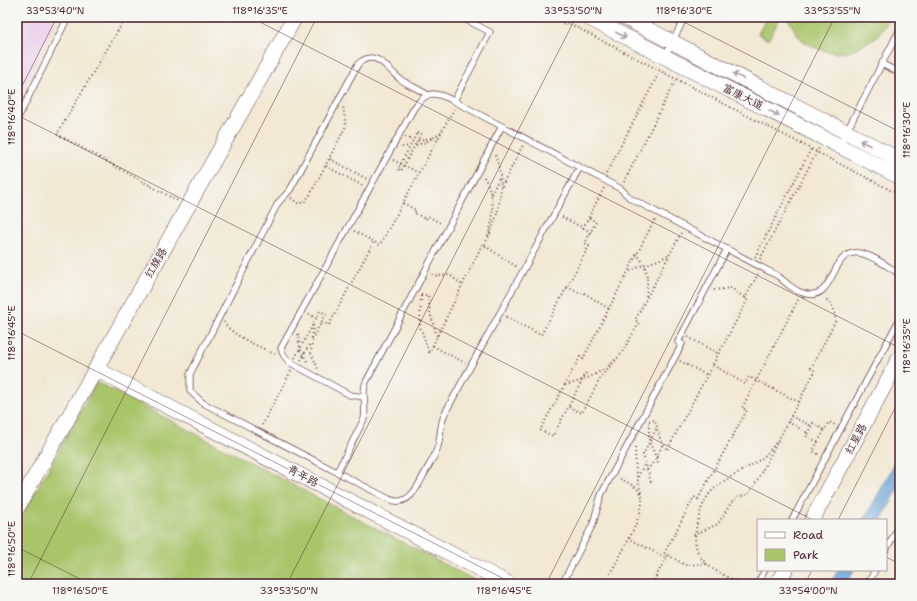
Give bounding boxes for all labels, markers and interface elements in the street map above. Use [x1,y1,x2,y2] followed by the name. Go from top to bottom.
[26,4,84,17] text: 33°53'40"N
[232,4,288,17] text: 118°16'35"E
[544,4,602,17] text: 33°53'50"N
[656,4,712,17] text: 118°16'30"E
[803,4,861,17] text: 33°53'55"N
[615,32,627,39] one-way arrow
[732,72,744,79] one-way arrow
[720,80,766,114] street label: 富康大道
[5,89,18,145] text: 118°16'40"E
[900,102,913,158] text: 118°16'30"E
[768,110,780,118] one-way arrow
[860,138,872,146] one-way arrow
[141,245,171,281] street label: 红旗路
[5,305,18,361] text: 118°16'45"E
[900,318,913,374] text: 118°16'35"E
[842,421,870,457] street label: 红星路
[285,462,321,490] street label: 青年路
[757,519,887,571] legend
[5,521,18,577] text: 118°16'50"E
[793,527,824,543] text: Road
[793,547,819,563] text: Park
[52,584,108,597] text: 118°16'50"E
[260,584,318,597] text: 33°53'50"N
[476,584,532,597] text: 118°16'45"E
[778,584,838,597] text: 33°54'00"N

